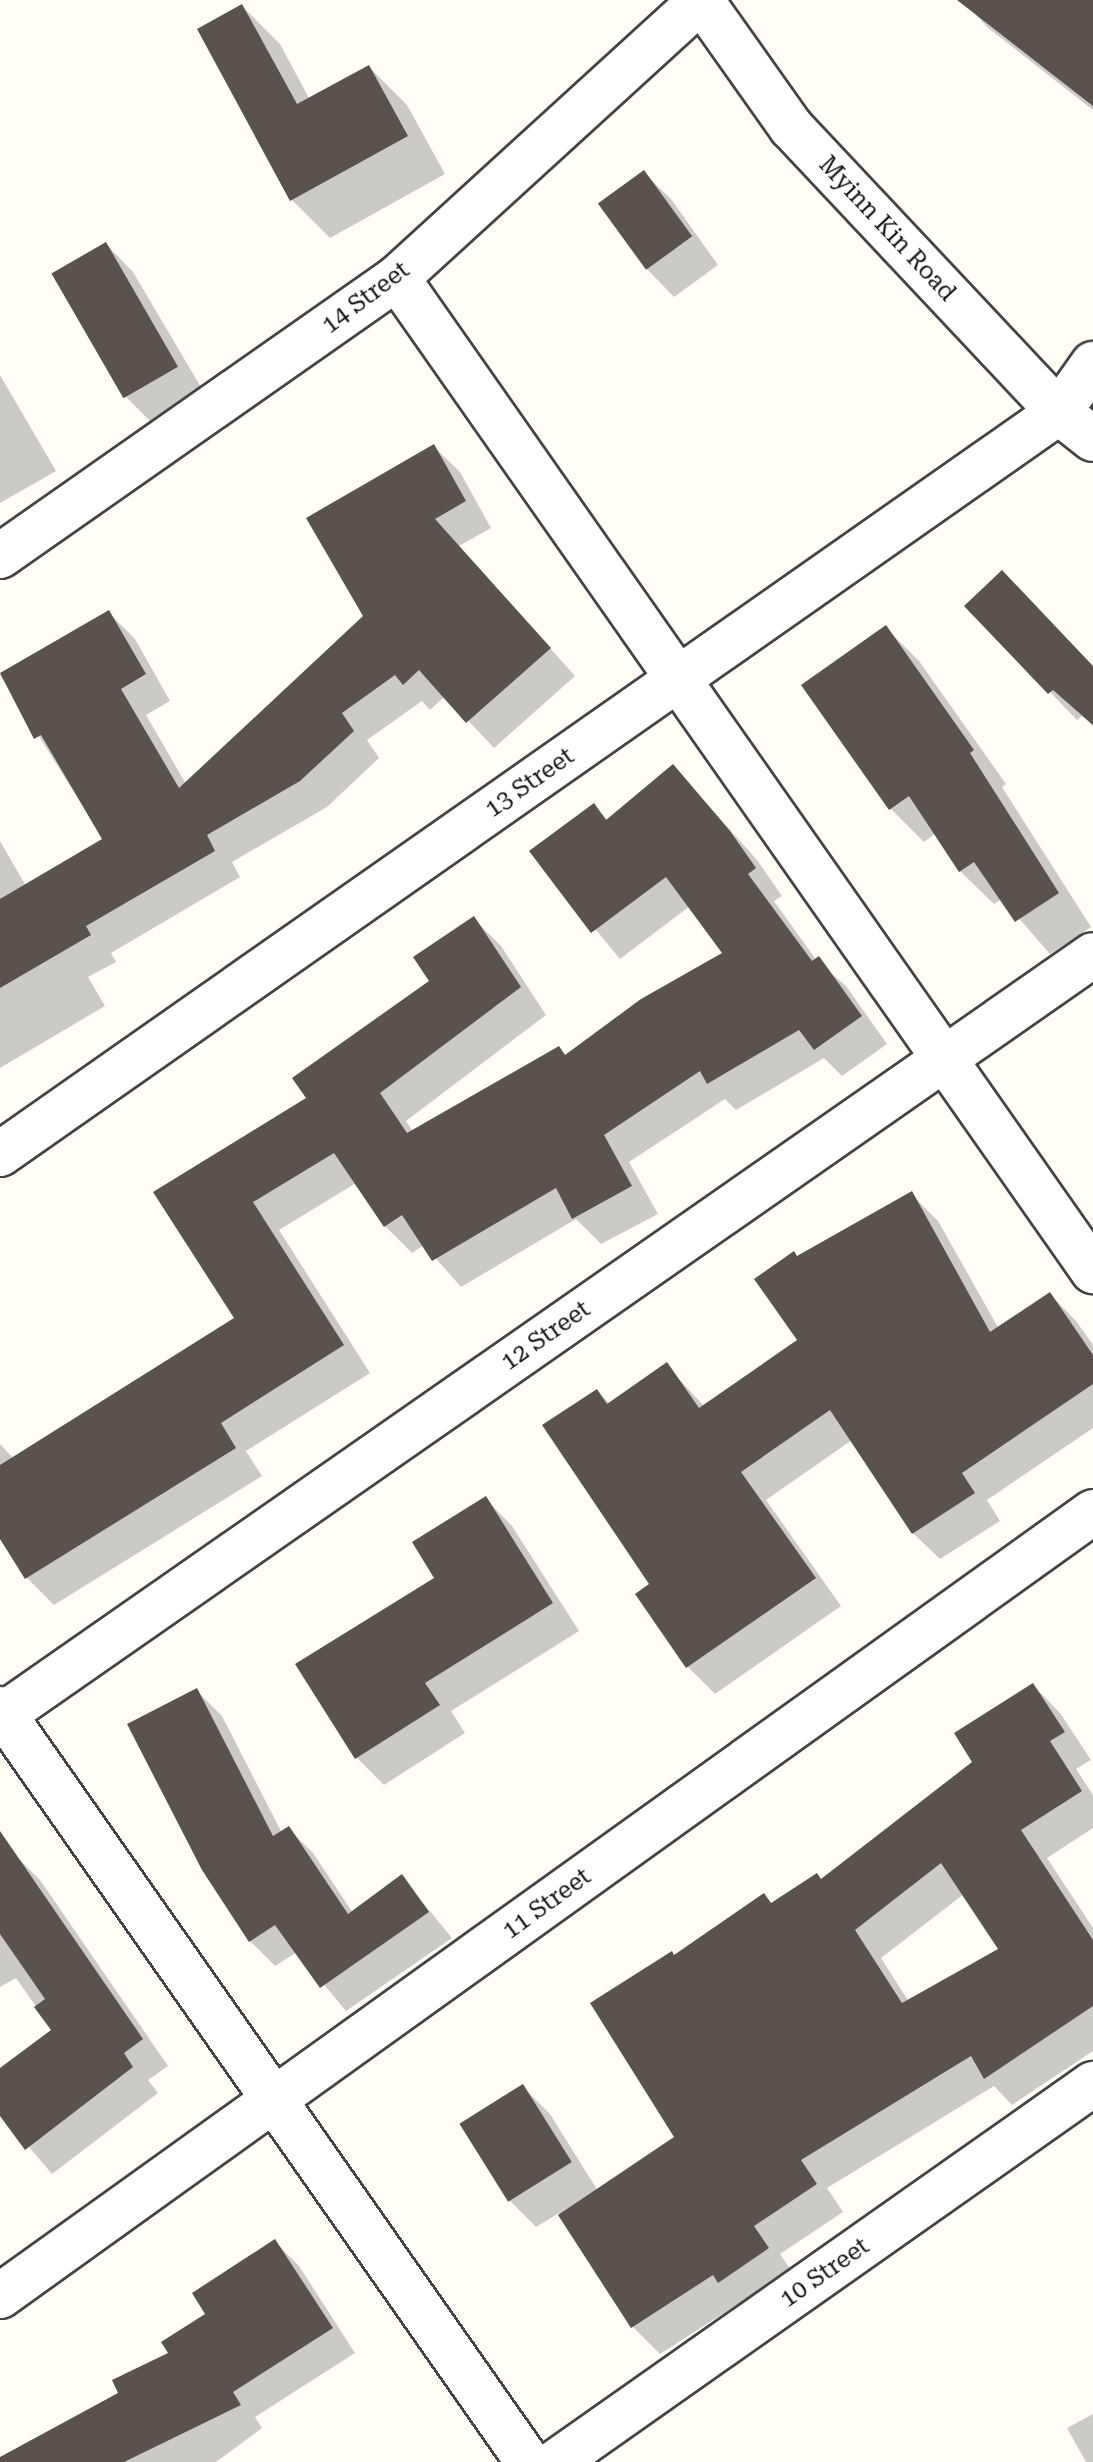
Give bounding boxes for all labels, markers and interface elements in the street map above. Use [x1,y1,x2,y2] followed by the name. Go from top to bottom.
[813,151,961,307] street label: Myinn Kin Road
[317,256,415,340] street label: 14 Street
[480,742,580,824] street label: 13 Street
[496,1295,596,1377] street label: 12 Street
[497,1862,597,1946] street label: 11 Street
[775,2232,875,2314] street label: 10 Street

